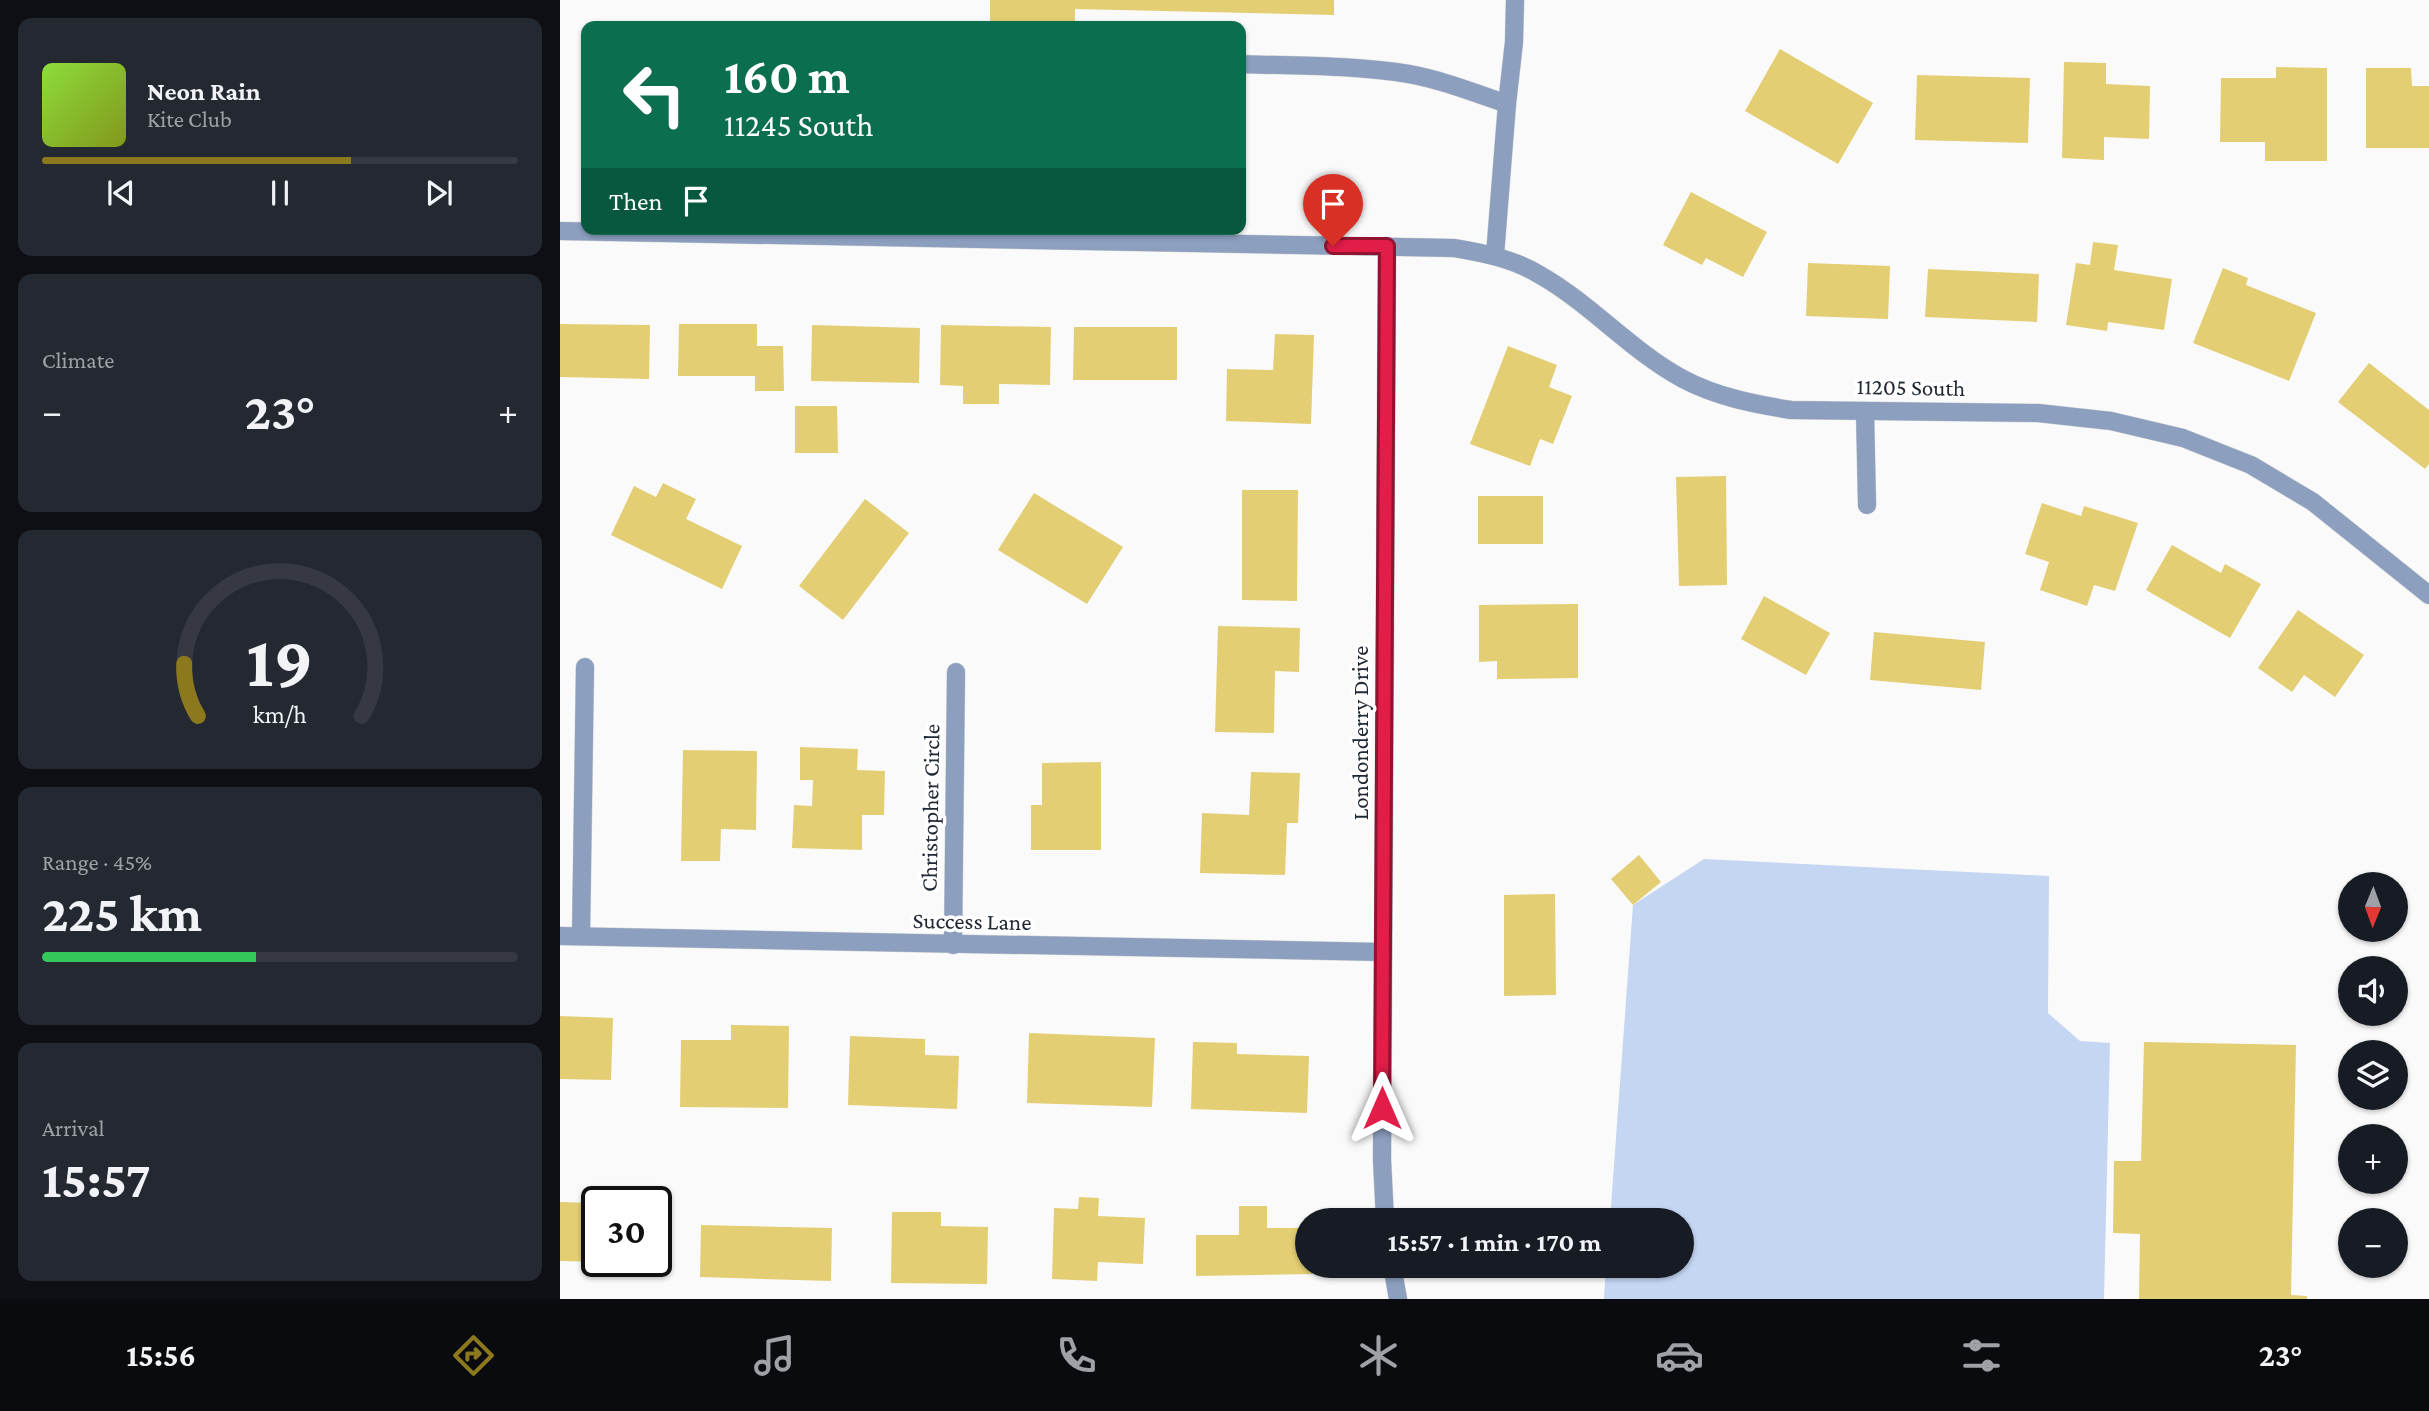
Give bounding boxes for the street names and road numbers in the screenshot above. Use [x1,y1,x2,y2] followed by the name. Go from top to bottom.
[1856,373,1966,401] street label: 11205 South
[1347,646,1373,820] street label: Londonderry Drive
[916,724,944,892] street label: Christopher Circle
[912,907,1032,935] street label: Success Lane

